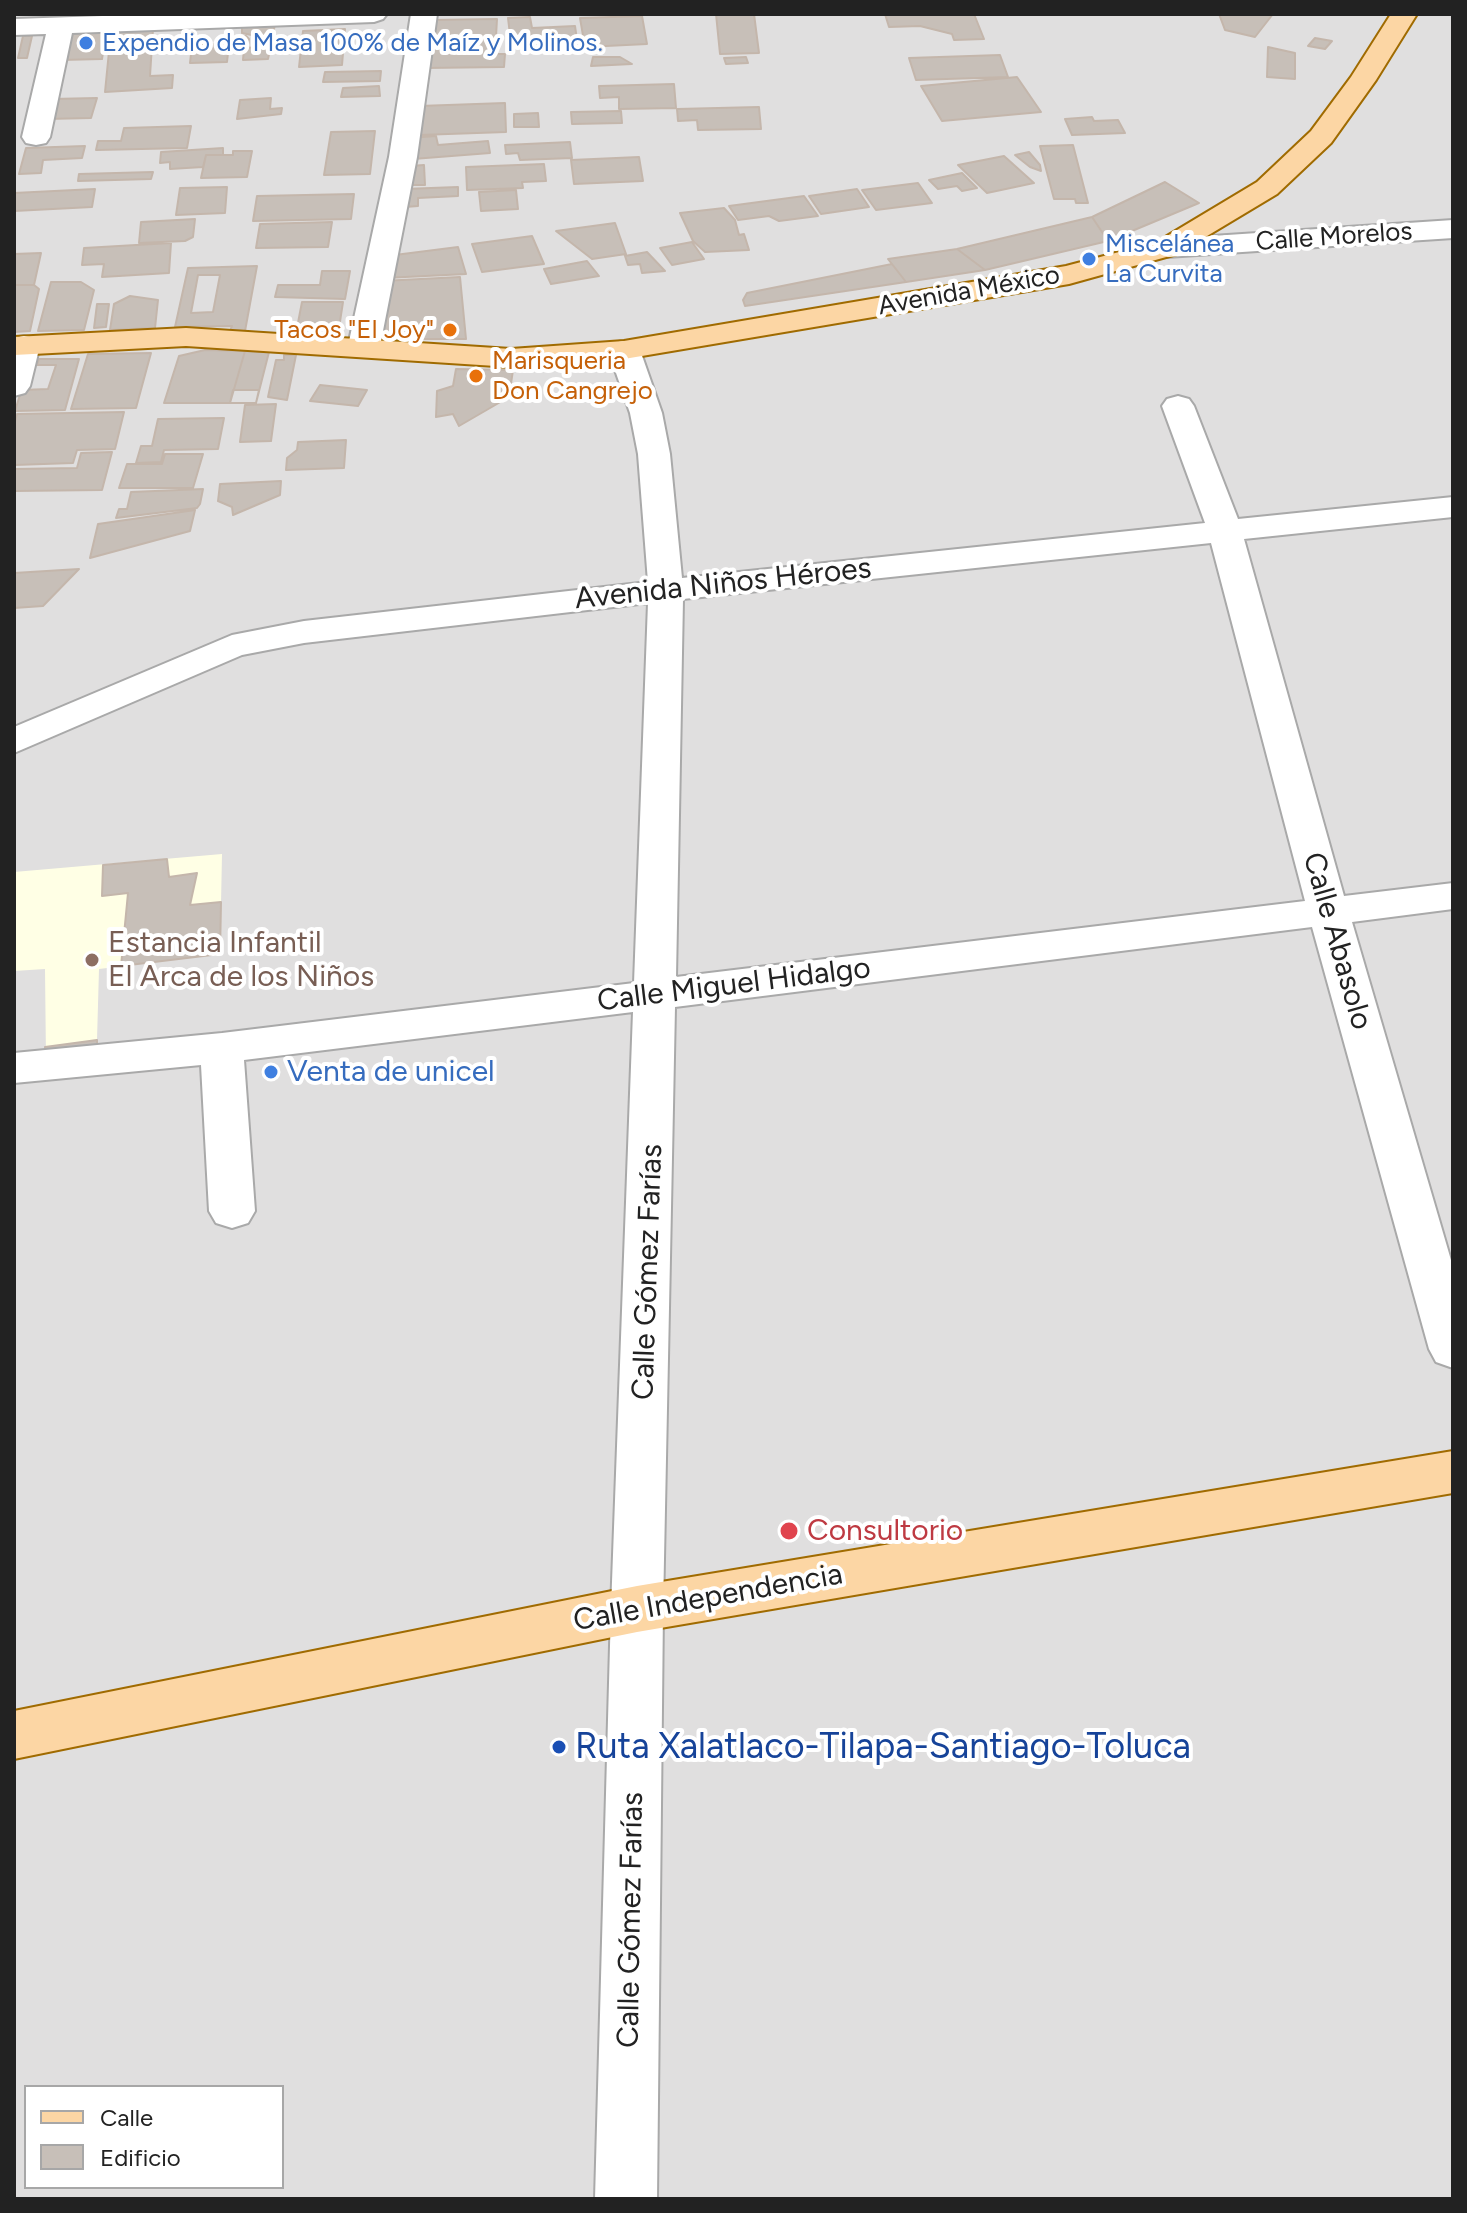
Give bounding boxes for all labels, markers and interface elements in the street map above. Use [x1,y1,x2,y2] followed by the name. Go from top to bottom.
[102,27,603,59] place label: Expendio de Masa 100% de Maíz y Molinos.
[77,34,95,52] marker: Expendio de Masa 100% de Maíz y Molinos.
[1255,216,1413,258] street label: Calle Morelos
[1105,228,1234,290] place label: Miscelánea La Curvita
[1080,250,1098,268] marker: Miscelánea La Curvita
[876,260,1062,322] street label: Avenida México
[274,314,434,346] place label: Tacos "El Joy"
[441,321,459,339] marker: Tacos "El Joy"
[492,345,653,406] place label: Marisqueria Don Cangrejo
[467,367,485,385] marker: Marisqueria Don Cangrejo
[573,551,873,617] street label: Avenida Niños Héroes
[1295,848,1379,1034] street label: Calle Abasolo
[108,925,374,996] place label: Estancia Infantil El Arca de los Niños
[595,950,873,1020] street label: Calle Miguel Hidalgo
[83,951,101,969] marker: Estancia Infantil El Arca de los Niños
[287,1054,495,1090] place label: Venta de unicel
[262,1063,280,1081] marker: Venta de unicel
[626,1143,670,1401] street label: Calle Gómez Farías
[807,1513,963,1549] place label: Consultorio
[778,1520,800,1542] marker: Consultorio
[571,1557,845,1639] street label: Calle Independencia
[575,1725,1191,1769] place label: Ruta Xalatlaco-Tilapa-Santiago-Toluca
[550,1738,568,1756] marker: Ruta Xalatlaco-Tilapa-Santiago-Toluca
[611,1792,651,2048] street label: Calle Gómez Farías
[24,2085,284,2189] legend
[100,2103,153,2132] text: Calle
[100,2143,181,2172] text: Edificio

